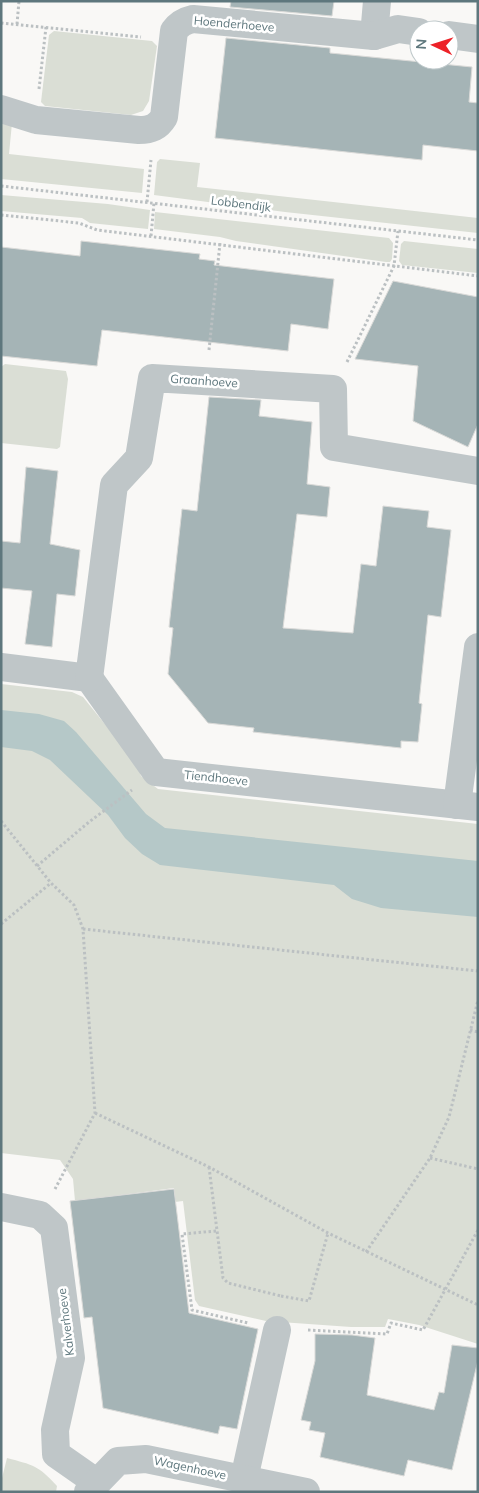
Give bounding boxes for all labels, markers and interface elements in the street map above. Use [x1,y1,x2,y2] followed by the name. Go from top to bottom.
[193,13,275,34] street label: Hoenderhoeve
[409,20,459,70] north arrow
[412,38,430,50] text: N
[210,192,273,215] street label: Lobbendijk
[170,371,238,390] street label: Graanhoeve
[183,767,249,788] street label: Tiendhoeve
[54,1287,77,1357] street label: Kalverhoeve
[152,1453,228,1483] street label: Wagenhoeve

